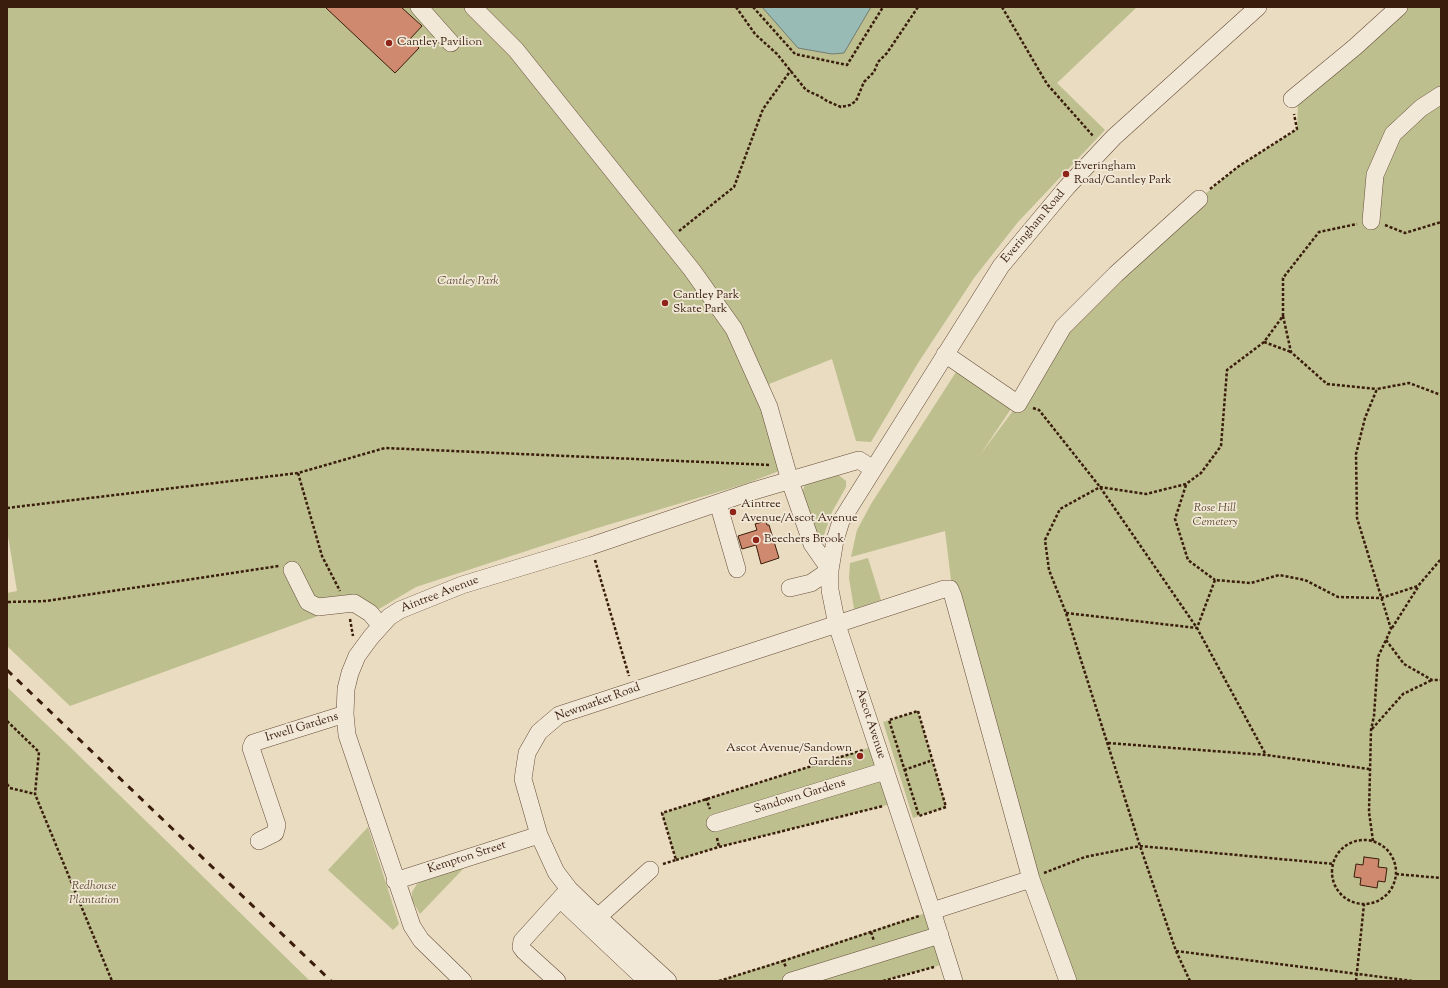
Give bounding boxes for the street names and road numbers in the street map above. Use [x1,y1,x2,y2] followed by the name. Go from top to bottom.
[999,187,1069,267] street label: Everingham Road
[399,573,481,617] street label: Aintree Avenue
[554,681,642,725] street label: Newmarket Road
[852,687,888,761] street label: Ascot Avenue
[264,710,340,746] street label: Irwell Gardens
[753,776,847,818] street label: Sandown Gardens
[426,839,508,877] street label: Kempton Street

